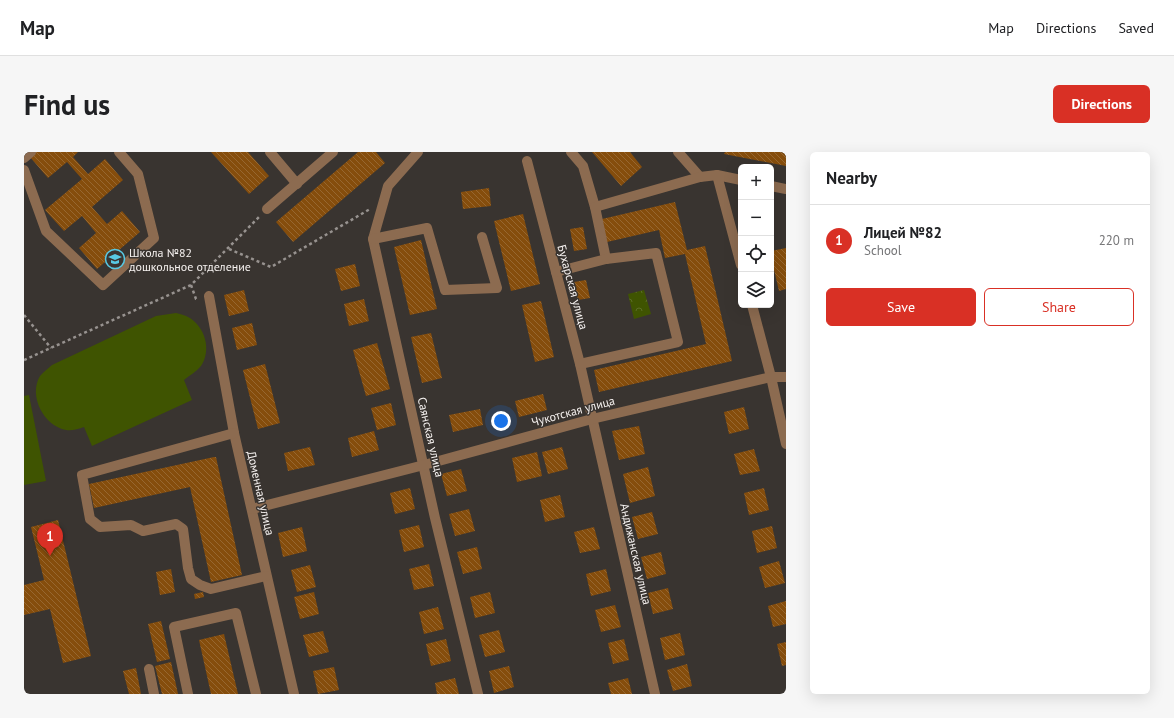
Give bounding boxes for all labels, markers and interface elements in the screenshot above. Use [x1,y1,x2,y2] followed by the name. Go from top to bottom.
[20,16,55,40] text: Map
[988,19,1014,37] text: Map
[1036,19,1096,37] text: Directions
[1118,19,1154,37] text: Saved
[1053,85,1150,123] button: Directions
[24,86,110,123] text: Find us
[738,164,774,308] map controls
[738,164,774,200] button: +
[826,167,877,189] text: Nearby
[738,200,774,236] button: −
[864,223,942,242] text: Лицей №82
[835,232,843,249] text: 1
[1099,232,1134,249] text: 220 m
[738,236,774,272] button: locate
[864,242,902,259] text: School
[554,243,592,331] street label: Бухарская улица
[129,245,251,274] place label: Школа №82 дошкольное отделение
[104,248,126,270] school or university icon: Школа №82 дошкольное отделение
[738,272,774,308] button: layers
[826,288,976,326] button: Save
[984,288,1134,326] button: Share
[530,393,616,429] street label: Чукотская улица
[415,396,447,478] street label: Саянская улица
[491,411,511,431] your location
[244,449,278,537] street label: Доменная улица
[617,502,655,606] street label: Андижанская улица
[37,523,63,556] pin: 1

